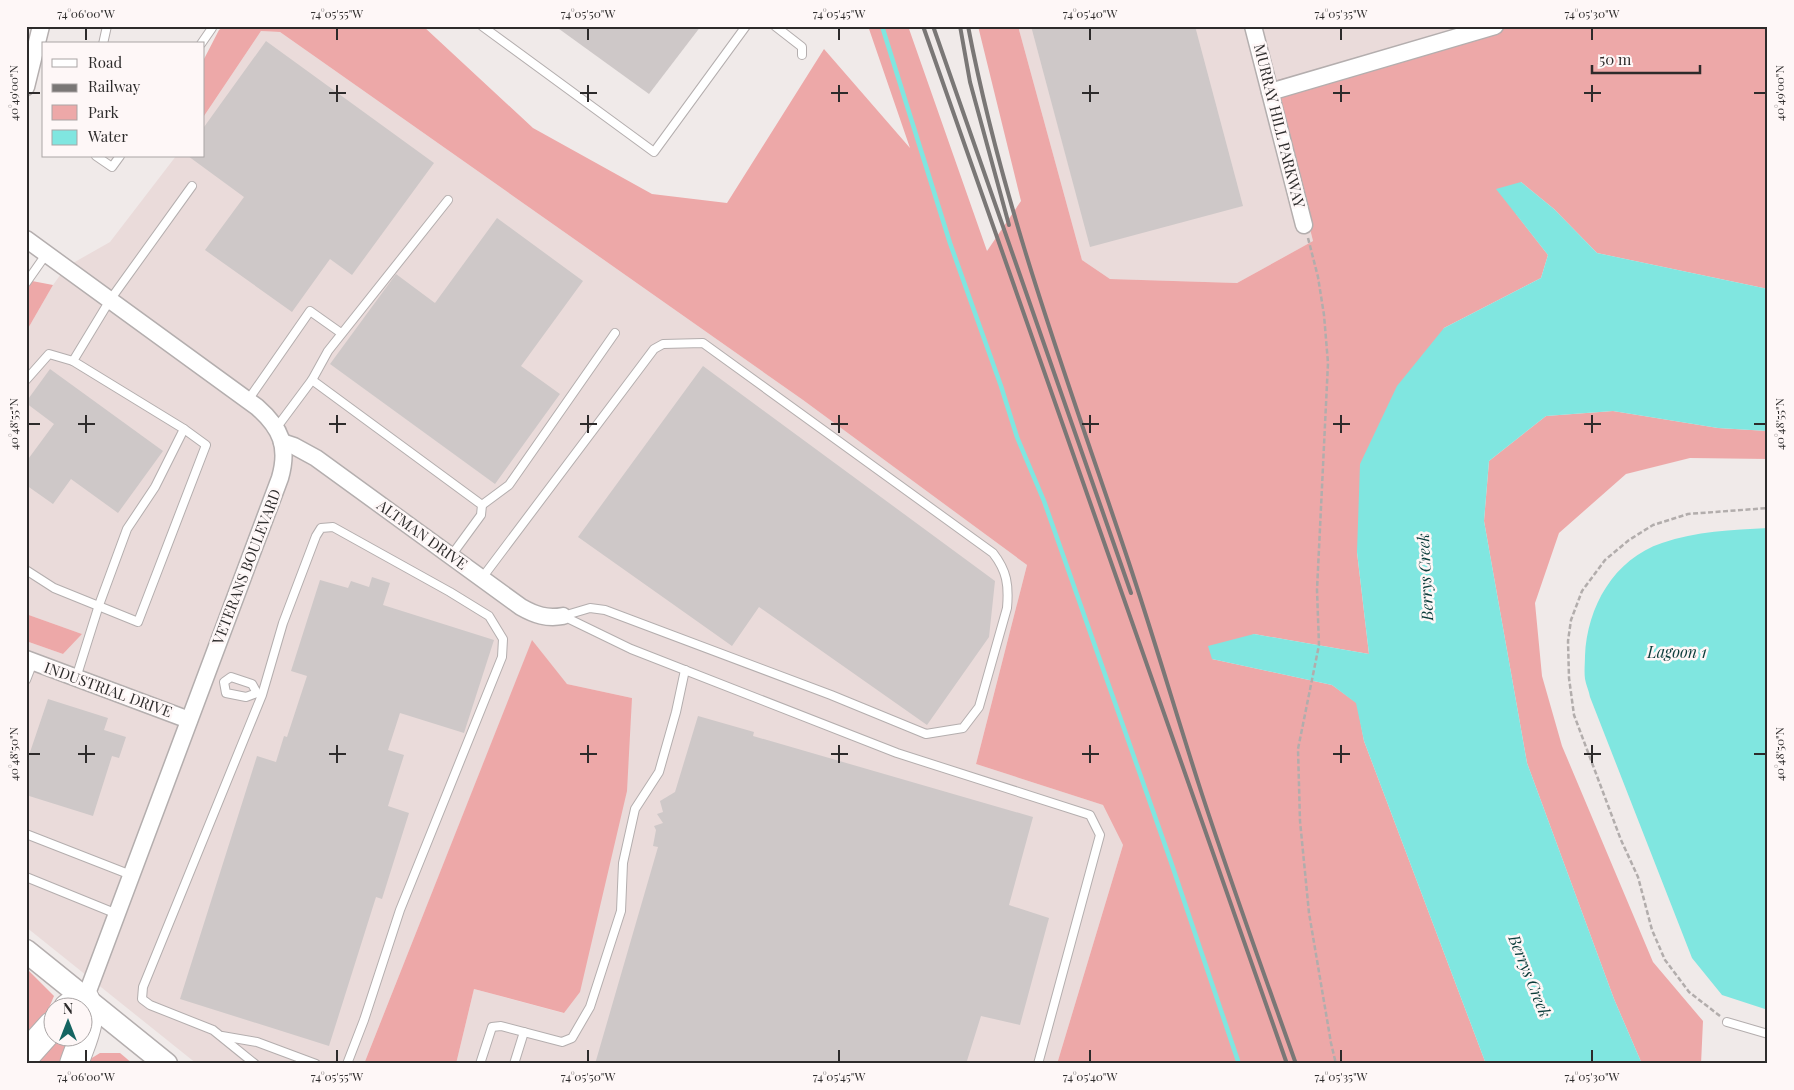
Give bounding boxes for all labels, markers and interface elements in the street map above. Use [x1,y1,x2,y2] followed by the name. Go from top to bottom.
[57,5,115,21] text: 74°06'00"W
[311,5,363,21] text: 74°05'55"W
[561,5,615,21] text: 74°05'50"W
[813,5,865,21] text: 74°05'45"W
[1063,5,1117,21] text: 74°05'40"W
[1315,5,1368,21] text: 74°05'35"W
[1565,5,1620,21] text: 74°05'30"W
[42,42,205,158] legend
[1250,42,1310,210] street label: MURRAY HILL PARKWAY
[1592,42,1699,74] scale bar
[1599,49,1632,69] text: 50 m
[88,52,122,72] text: Road
[5,65,21,121] text: 40°49'00"N
[1771,65,1787,121] text: 40°49'00"N
[88,76,141,96] text: Railway
[88,102,120,122] text: Park
[87,126,128,146] text: Water
[5,397,21,450] text: 40°48'55"N
[1771,397,1787,450] text: 40°48'55"N
[207,486,285,648] street label: VETERANS BOULEVARD
[373,494,472,574] street label: ALTMAN DRIVE
[1412,533,1437,622] water label: Berrys Creek
[1646,641,1707,662] water label: Lagoon 1
[42,657,175,721] street label: INDUSTRIAL DRIVE
[5,726,21,781] text: 40°48'50"N
[1771,726,1787,781] text: 40°48'50"N
[1504,930,1557,1020] water label: Berrys Creek
[42,998,92,1048] north arrow
[63,999,73,1018] text: N
[57,1068,115,1084] text: 74°06'00"W
[311,1068,363,1084] text: 74°05'55"W
[561,1068,615,1084] text: 74°05'50"W
[813,1068,865,1084] text: 74°05'45"W
[1063,1068,1117,1084] text: 74°05'40"W
[1315,1068,1368,1084] text: 74°05'35"W
[1565,1068,1620,1084] text: 74°05'30"W

